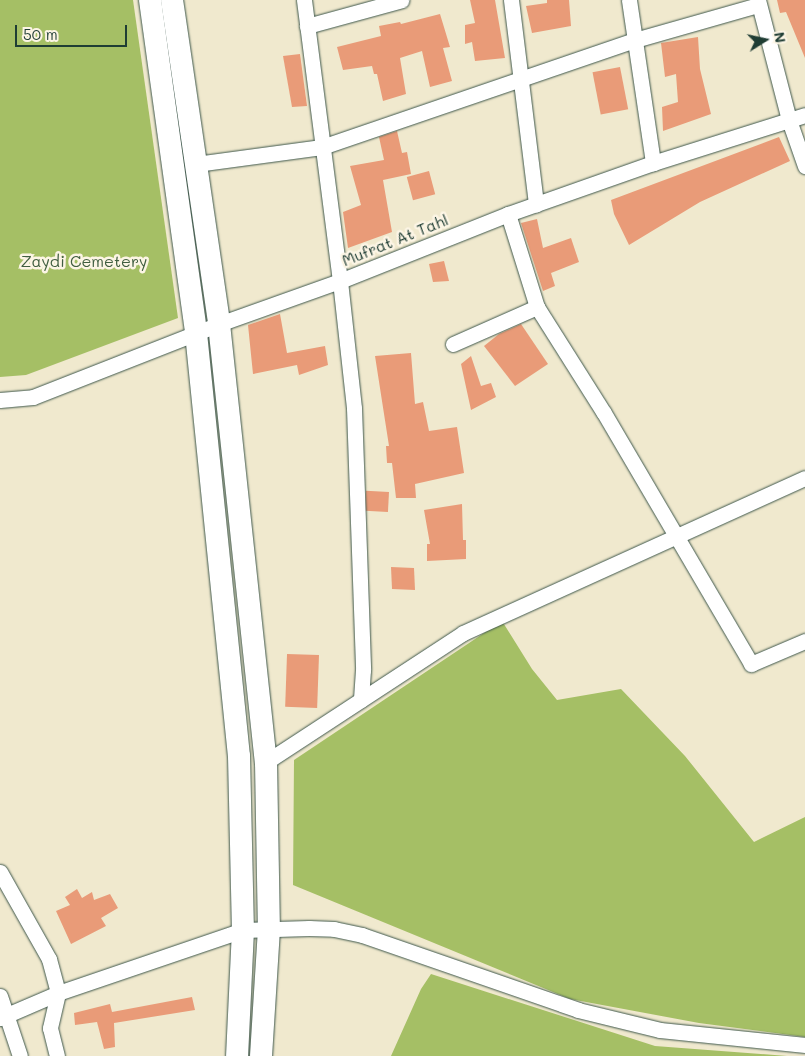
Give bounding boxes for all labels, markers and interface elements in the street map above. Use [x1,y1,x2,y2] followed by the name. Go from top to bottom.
[18,15,130,47] scale bar
[740,15,790,65] north arrow
[23,24,58,44] text: 50 m
[770,30,791,44] text: N
[339,210,451,270] street label: Mufrat At Tahl
[21,251,147,271] park label: Zaydi Cemetery

